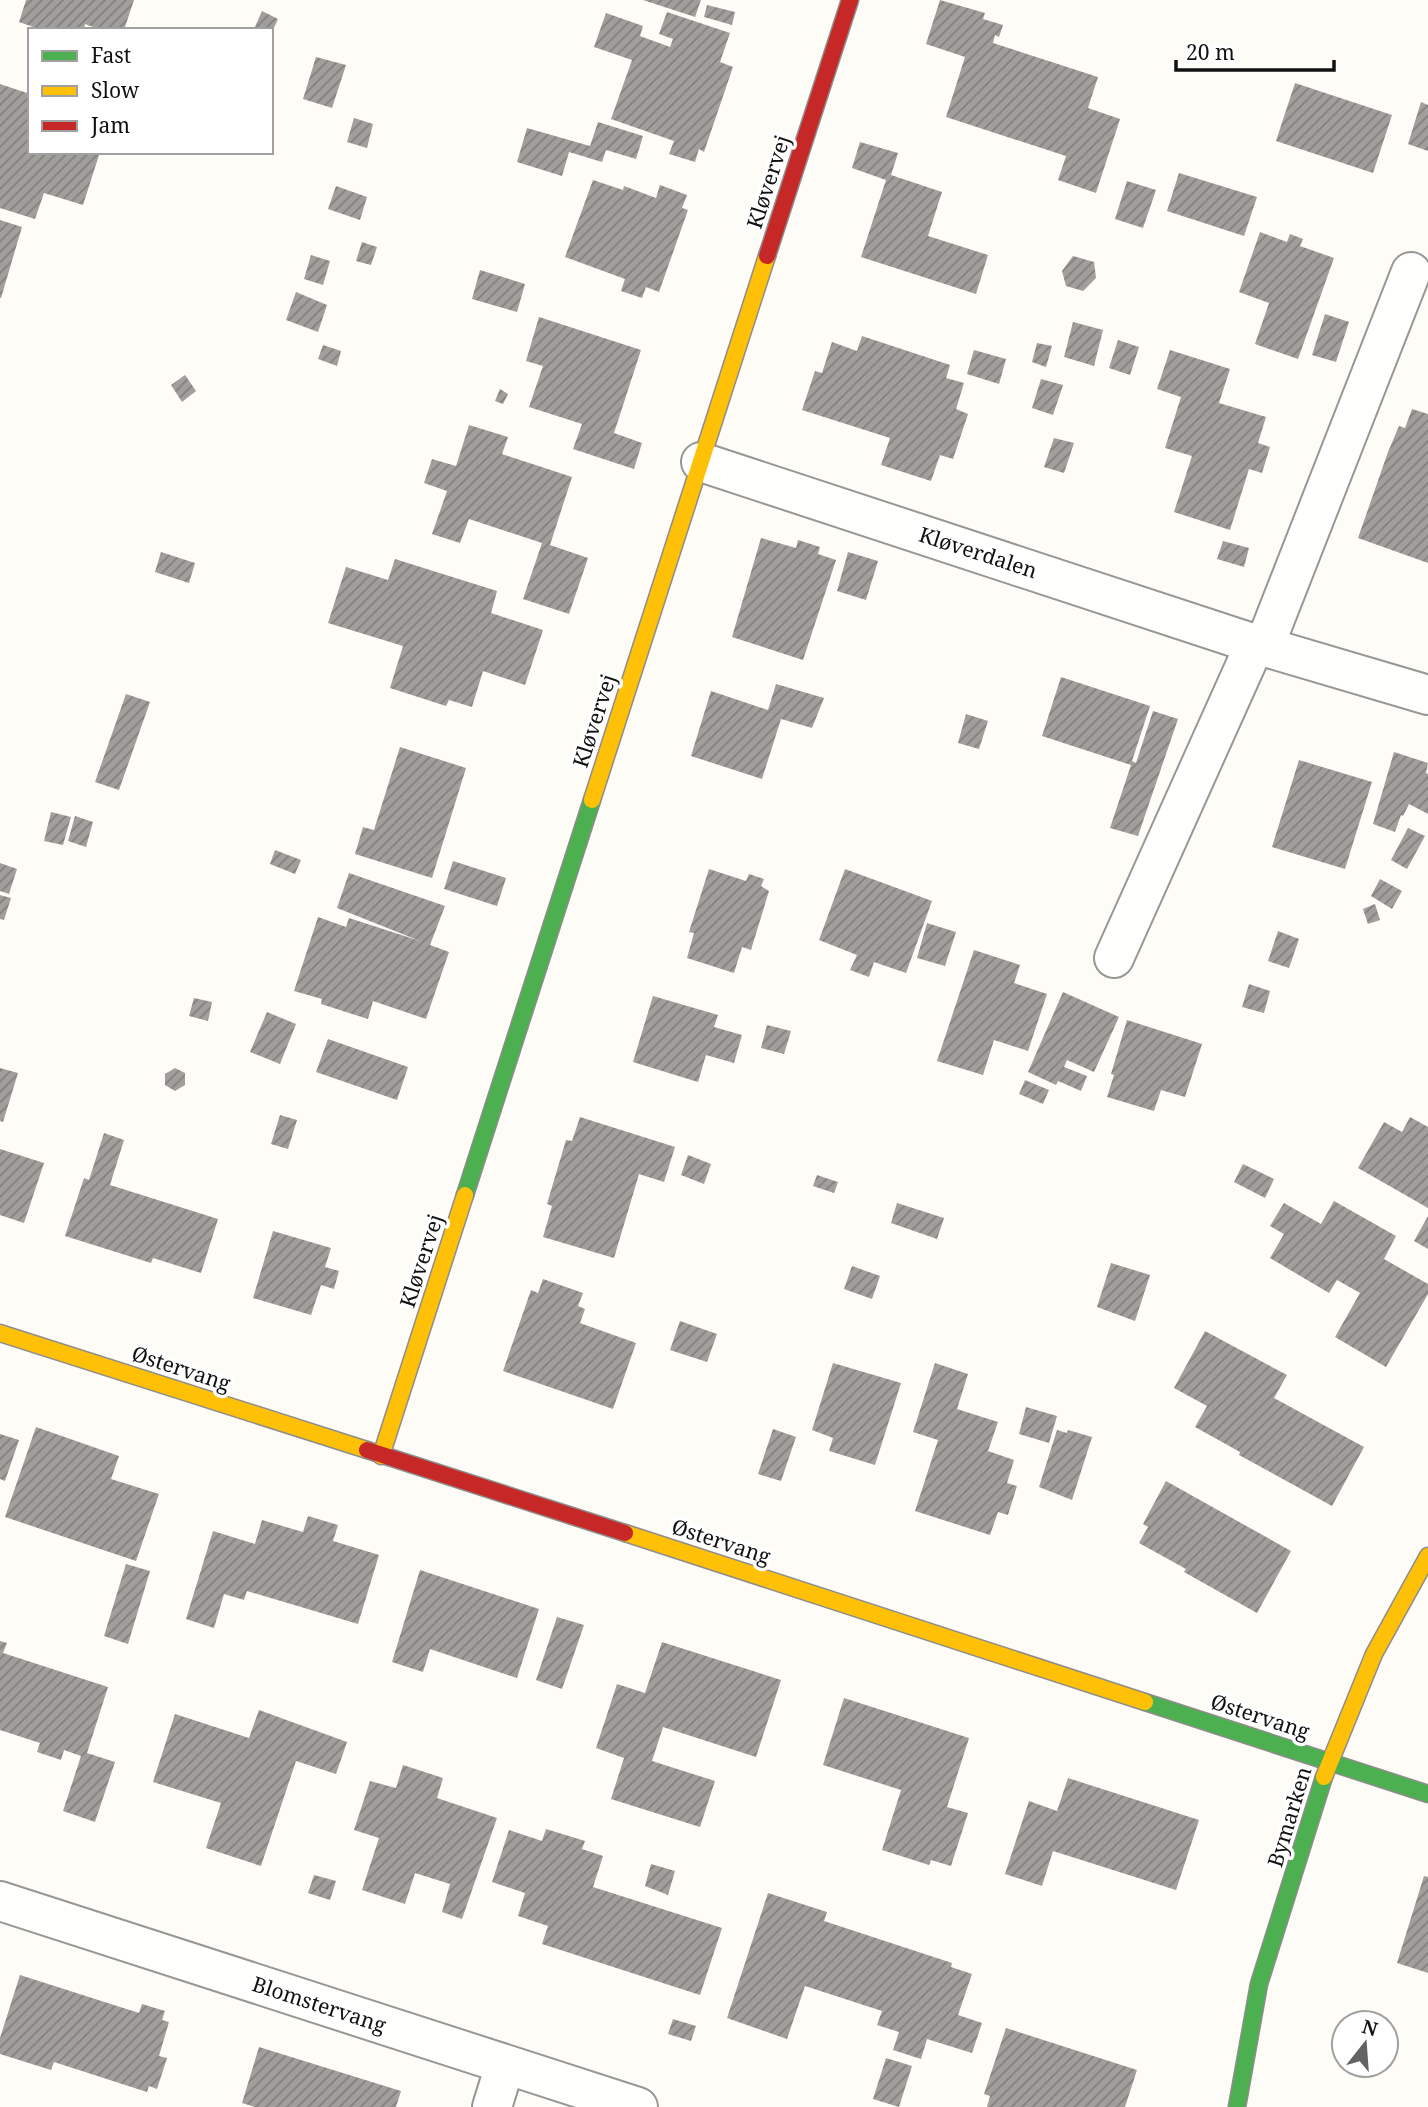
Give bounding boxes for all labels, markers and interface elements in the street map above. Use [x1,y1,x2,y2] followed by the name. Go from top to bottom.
[28,28,273,154] legend
[1176,28,1334,72] scale bar
[1186,38,1235,66] text: 20 m
[91,41,131,69] text: Fast
[91,76,140,104] text: Slow
[90,111,130,139] text: Jam
[740,132,796,232] street label: Kløvervej
[916,520,1041,584] street label: Kløverdalen
[566,671,622,771] street label: Kløvervej
[393,1211,449,1311] street label: Kløvervej
[128,1339,235,1397] street label: Østervang
[668,1512,775,1570] street label: Østervang
[1207,1687,1314,1745] street label: Østervang
[1261,1763,1318,1870] street label: Bymarken
[249,1969,390,2039] street label: Blomstervang
[1330,2009,1400,2079] north arrow
[1359,2013,1381,2042] text: N

